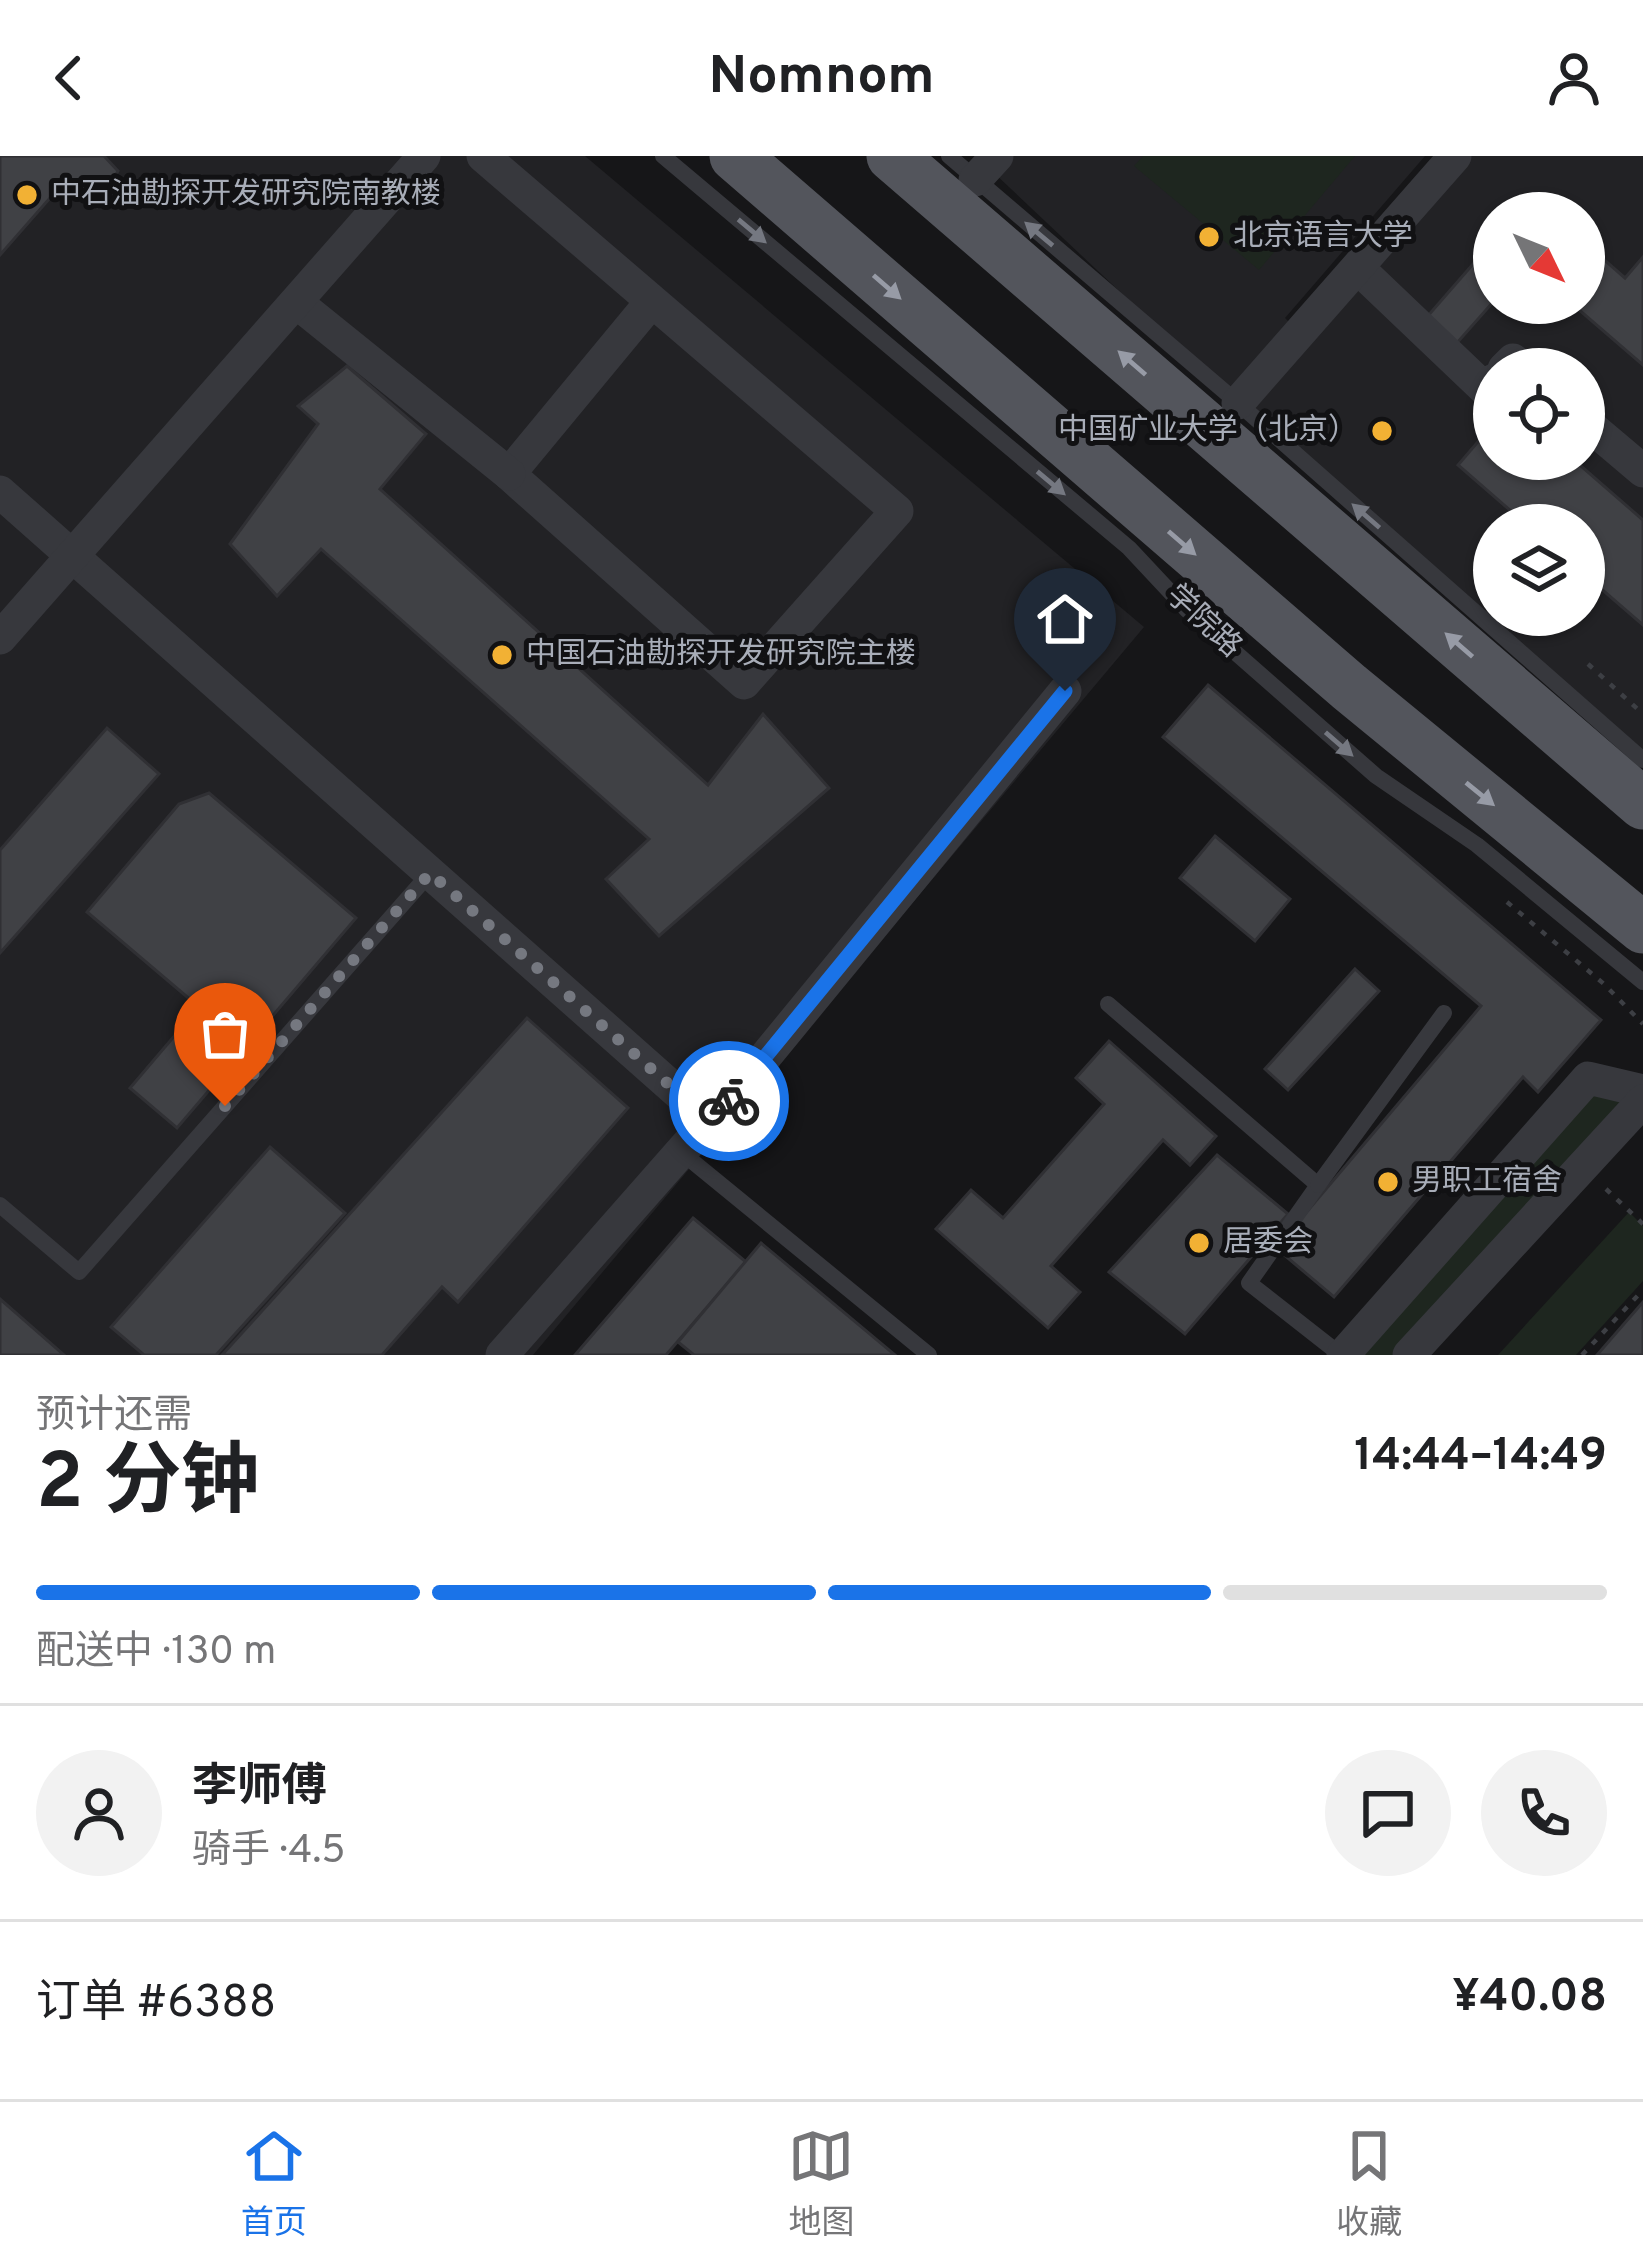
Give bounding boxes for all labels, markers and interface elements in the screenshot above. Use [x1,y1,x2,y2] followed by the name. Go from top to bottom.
[708,44,935,113] text: Nomnom
[36,45,102,111] icon: back
[1541,45,1607,111] icon: person
[51,177,441,214] place label: 中石油勘探开发研究院南教楼
[14,182,40,208] marker: 中石油勘探开发研究院南教楼
[1473,192,1605,324] north arrow
[1473,192,1605,636] map controls
[737,218,767,244] one-way arrow
[1233,219,1413,256] place label: 北京语言大学
[1024,221,1054,247] one-way arrow
[1196,224,1222,250] marker: 北京语言大学
[872,274,902,300] one-way arrow
[1473,348,1605,480] button: locate
[1117,350,1147,376] one-way arrow
[1058,413,1358,450] place label: 中国矿业大学（北京）
[1369,418,1395,444] marker: 中国矿业大学（北京）
[1035,469,1066,495] one-way arrow
[1351,503,1381,530] one-way arrow
[1473,504,1605,636] button: layers
[1167,529,1197,555] one-way arrow
[1014,568,1116,691] pin
[1157,578,1249,666] street label: 学院路
[1032,586,1098,652] icon: home
[1444,632,1474,659] one-way arrow
[526,637,916,674] place label: 中国石油勘探开发研究院主楼
[489,642,515,668] marker: 中国石油勘探开发研究院主楼
[1325,730,1354,757] one-way arrow
[1465,781,1496,807] one-way arrow
[174,983,276,1106] pin
[192,1001,258,1067] icon: bag
[669,1041,789,1161] courier
[696,1068,762,1134] icon: bike
[1412,1164,1562,1201] place label: 男职工宿舍
[1375,1169,1401,1195] marker: 男职工宿舍
[1223,1225,1313,1262] place label: 居委会
[1186,1230,1212,1256] marker: 居委会
[36,1393,192,1442] text: 预计还需
[1354,1429,1607,1486] text: 14:44–14:49
[36,1437,259,1536] text: 2 分钟
[36,1629,276,1678] text: 配送中 · 130 m
[36,1750,162,1876] button: person
[1325,1750,1451,1876] button: chat
[1481,1750,1607,1876] button: phone
[192,1760,327,1817] text: 李师傅
[192,1828,345,1877] text: 骑手 · 4.5
[1452,1970,1607,2027] text: ¥40.08
[36,1976,276,2033] text: 订单 #6388
[241,2123,307,2246] tab: 首页
[788,2123,854,2246] tab: 地图
[1336,2123,1402,2246] tab: 收藏

